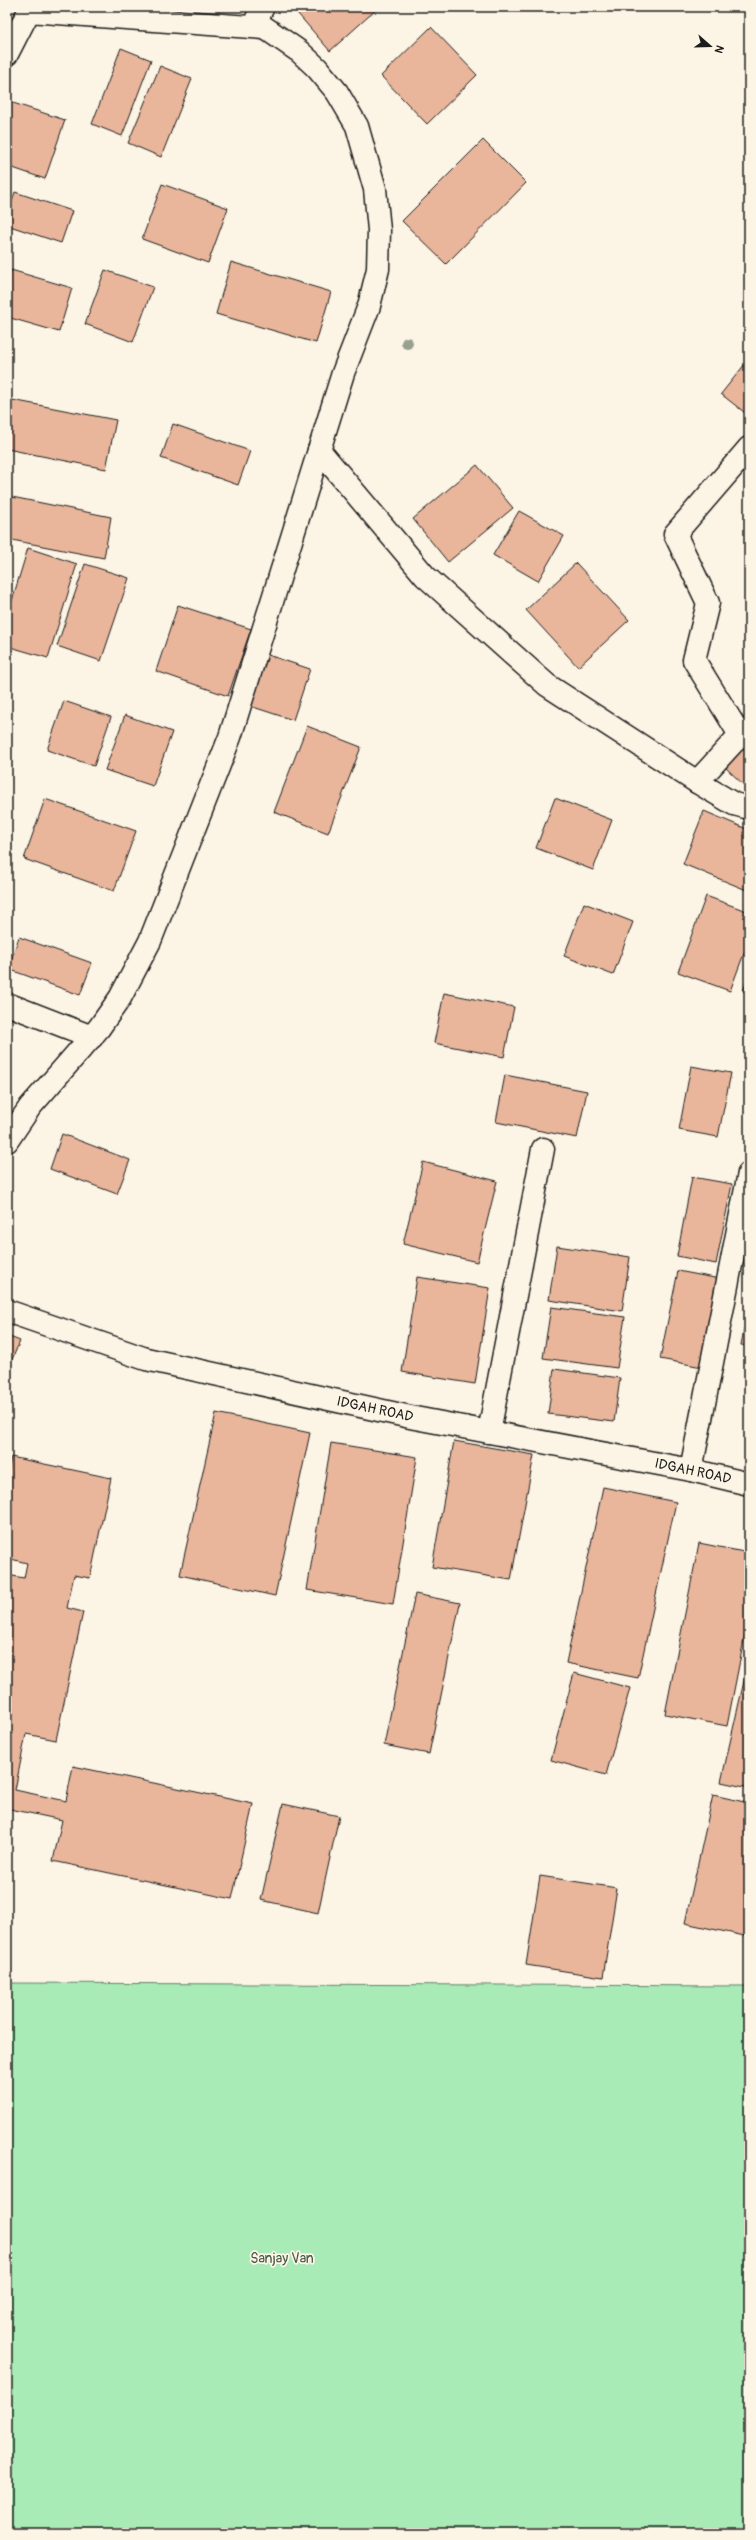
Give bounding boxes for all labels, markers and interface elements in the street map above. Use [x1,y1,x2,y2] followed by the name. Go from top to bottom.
[690,26,730,66] north arrow
[711,44,726,55] text: N
[335,1393,415,1425] street label: IDGAH ROAD
[653,1455,733,1487] street label: IDGAH ROAD
[250,2250,314,2267] park label: Sanjay Van

